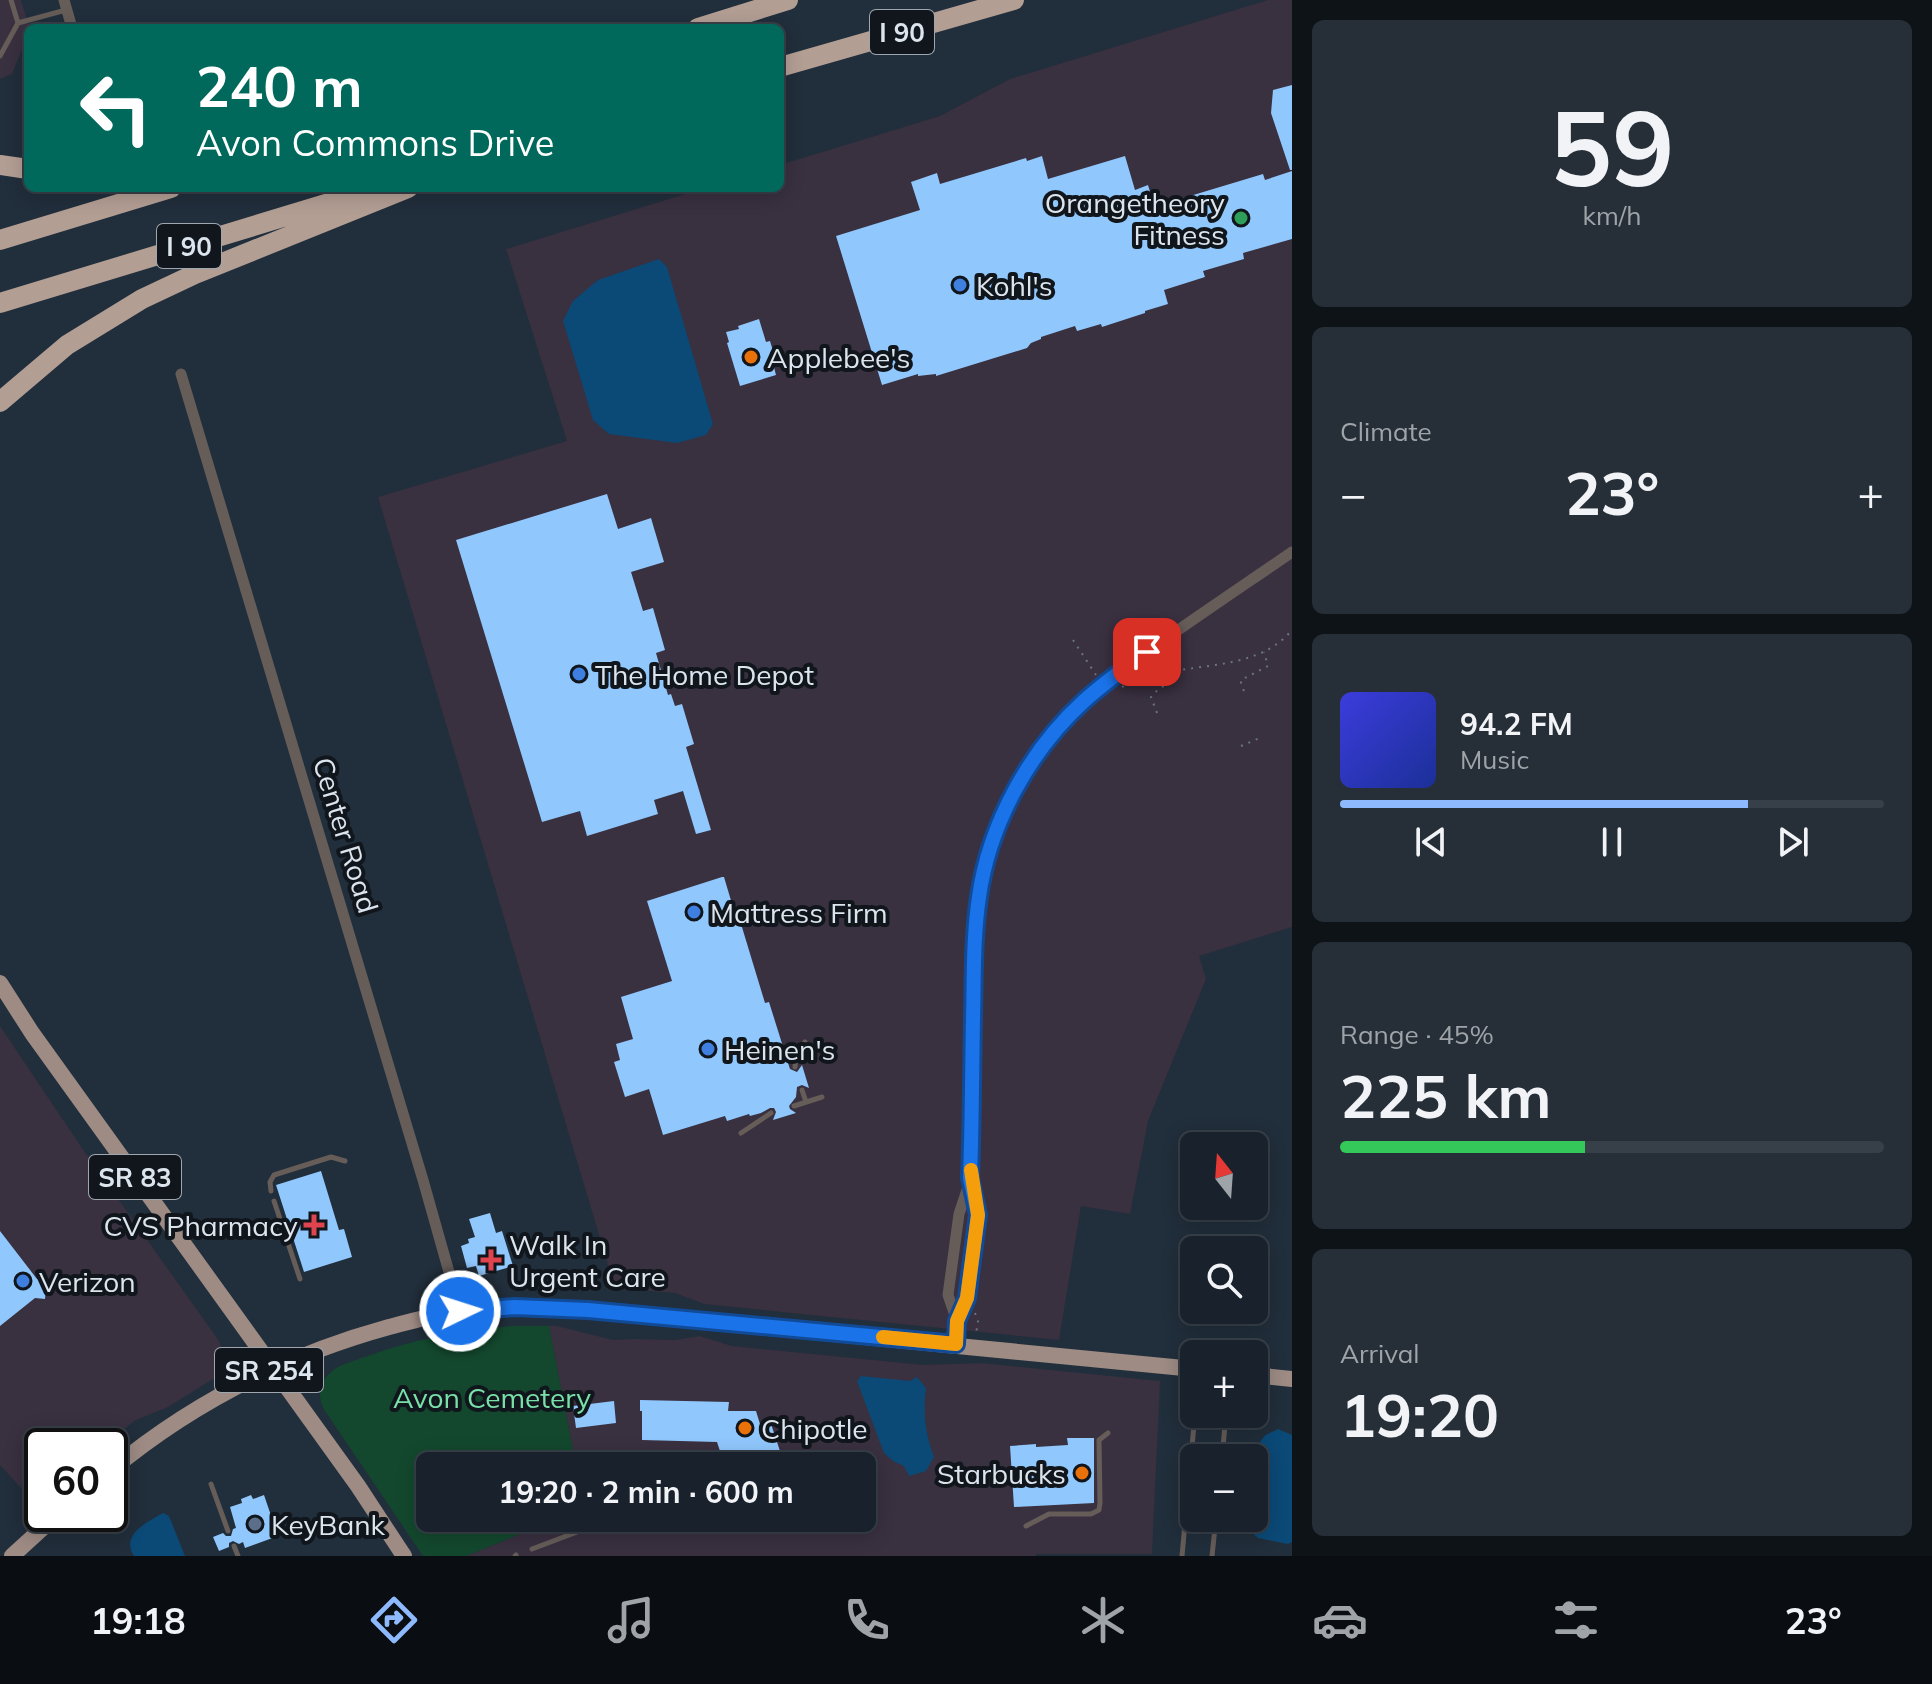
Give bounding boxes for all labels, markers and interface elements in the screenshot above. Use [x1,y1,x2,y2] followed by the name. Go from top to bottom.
[870,10,934,54] road number: I 90
[196,51,363,121] text: 240 m
[64,56,168,160] icon: left
[1550,81,1674,212] text: 59
[196,120,554,165] text: Avon Commons Drive
[1045,185,1225,252] place label: Orangetheory Fitness
[1583,199,1641,232] text: km/h
[1232,209,1250,227] marker: Orangetheory Fitness
[157,224,221,268] road number: I 90
[976,268,1053,303] place label: Kohl's
[951,276,969,294] marker: Kohl's
[767,340,910,375] place label: Applebee's
[742,348,760,366] marker: Applebee's
[1340,415,1432,448] text: Climate
[1565,455,1659,530] text: 23°
[1340,466,1366,521] text: −
[1858,466,1884,521] text: +
[1113,618,1181,686] pin
[1125,630,1169,674] icon: arrive
[595,657,814,692] place label: The Home Depot
[570,665,588,683] marker: The Home Depot
[1460,705,1573,743] text: 94.2 FM
[1460,743,1529,776] text: Music
[306,753,386,917] street label: Center Road
[1409,820,1453,864] icon: previous
[1590,820,1634,864] icon: pause
[1771,820,1815,864] icon: next
[710,895,888,930] place label: Mattress Firm
[685,903,703,921] marker: Mattress Firm
[1340,1018,1494,1051] text: Range · 45%
[724,1032,835,1067] place label: Heinen's
[699,1040,717,1058] marker: Heinen's
[1340,1058,1552,1133] text: 225 km
[1180,1132,1268,1220] north arrow
[1180,1132,1268,1532] map controls
[89,1155,181,1199] road number: SR 83
[104,1208,298,1243] place label: CVS Pharmacy
[305,1216,323,1234] marker: CVS Pharmacy
[509,1227,666,1294] place label: Walk In Urgent Care
[1180,1236,1268,1324] button: search
[480,1249,502,1271] marker: Walk In Urgent Care
[39,1264,136,1299] place label: Verizon
[418,1269,502,1353] position arrow
[14,1272,32,1290] marker: Verizon
[1340,1337,1420,1370] text: Arrival
[1180,1340,1268,1428] button: +
[215,1348,323,1392] road number: SR 254
[1340,1377,1499,1452] text: 19:20
[393,1380,591,1415] park label: Avon Cemetery
[761,1411,868,1446] place label: Chipotle
[736,1419,754,1437] marker: Chipotle
[24,1428,128,1532] speed limit sign: 60
[1180,1444,1268,1532] button: −
[937,1456,1066,1491] place label: Starbucks
[1073,1464,1091,1482] marker: Starbucks
[498,1473,794,1511] text: 19:20 · 2 min · 600 m
[271,1507,386,1542] place label: KeyBank
[246,1515,264,1533] marker: KeyBank
[366,1592,422,1648] icon: directions
[603,1592,659,1648] icon: music
[839,1592,895,1648] icon: phone
[1075,1592,1131,1648] icon: climate
[1312,1592,1368,1648] icon: car
[1548,1592,1604,1648] icon: filters
[90,1598,186,1643] text: 19:18
[1785,1598,1842,1643] text: 23°

